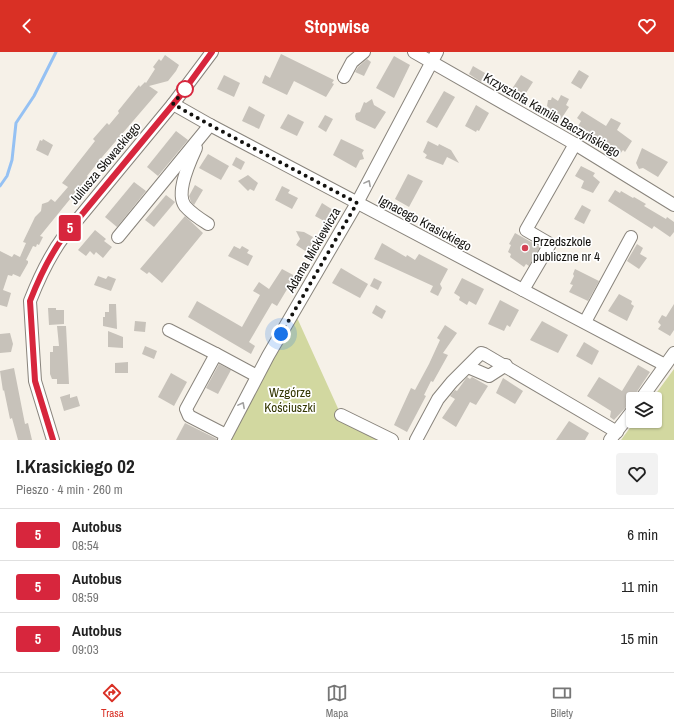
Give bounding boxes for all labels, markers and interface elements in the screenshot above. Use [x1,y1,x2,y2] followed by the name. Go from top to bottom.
[305,14,369,39] text: Stopwise
[16,15,38,37] icon: back
[636,15,658,37] icon: heart
[481,69,624,161] street label: Krzysztofa Kamila Baczyńskiego
[176,80,194,98] unlabelled marker
[66,118,144,208] street label: Juliusza Słowackiego
[363,180,371,187] one-way arrow
[375,191,475,255] street label: Ignacego Krasickiego
[281,204,344,296] street label: Adama Mickiewicza
[57,215,83,241] line badge: 5
[67,219,73,237] text: 5
[533,233,600,265] place label: Przedszkole publiczne nr 4
[520,243,530,253] marker: Przedszkole publiczne nr 4
[271,324,291,344] your location
[264,384,316,416] park label: Wzgórze Kościuszki
[626,392,662,428] map controls
[626,392,662,428] button: layers
[237,402,244,409] one-way arrow
[16,453,135,479] text: I.Krasickiego 02
[616,453,658,495] button: heart
[16,481,123,498] text: Pieszo · 4 min · 260 m
[72,516,122,537] text: Autobus
[627,524,658,545] text: 6 min
[35,526,41,544] text: 5
[72,537,99,554] text: 08:54
[72,568,122,589] text: Autobus
[621,576,658,597] text: 11 min
[35,578,41,596] text: 5
[72,589,99,606] text: 08:59
[72,620,122,641] text: Autobus
[620,628,658,649] text: 15 min
[35,630,41,648] text: 5
[72,641,99,658] text: 09:03
[101,682,124,720] tab: Trasa
[326,682,348,720] tab: Mapa
[550,682,573,720] tab: Bilety

